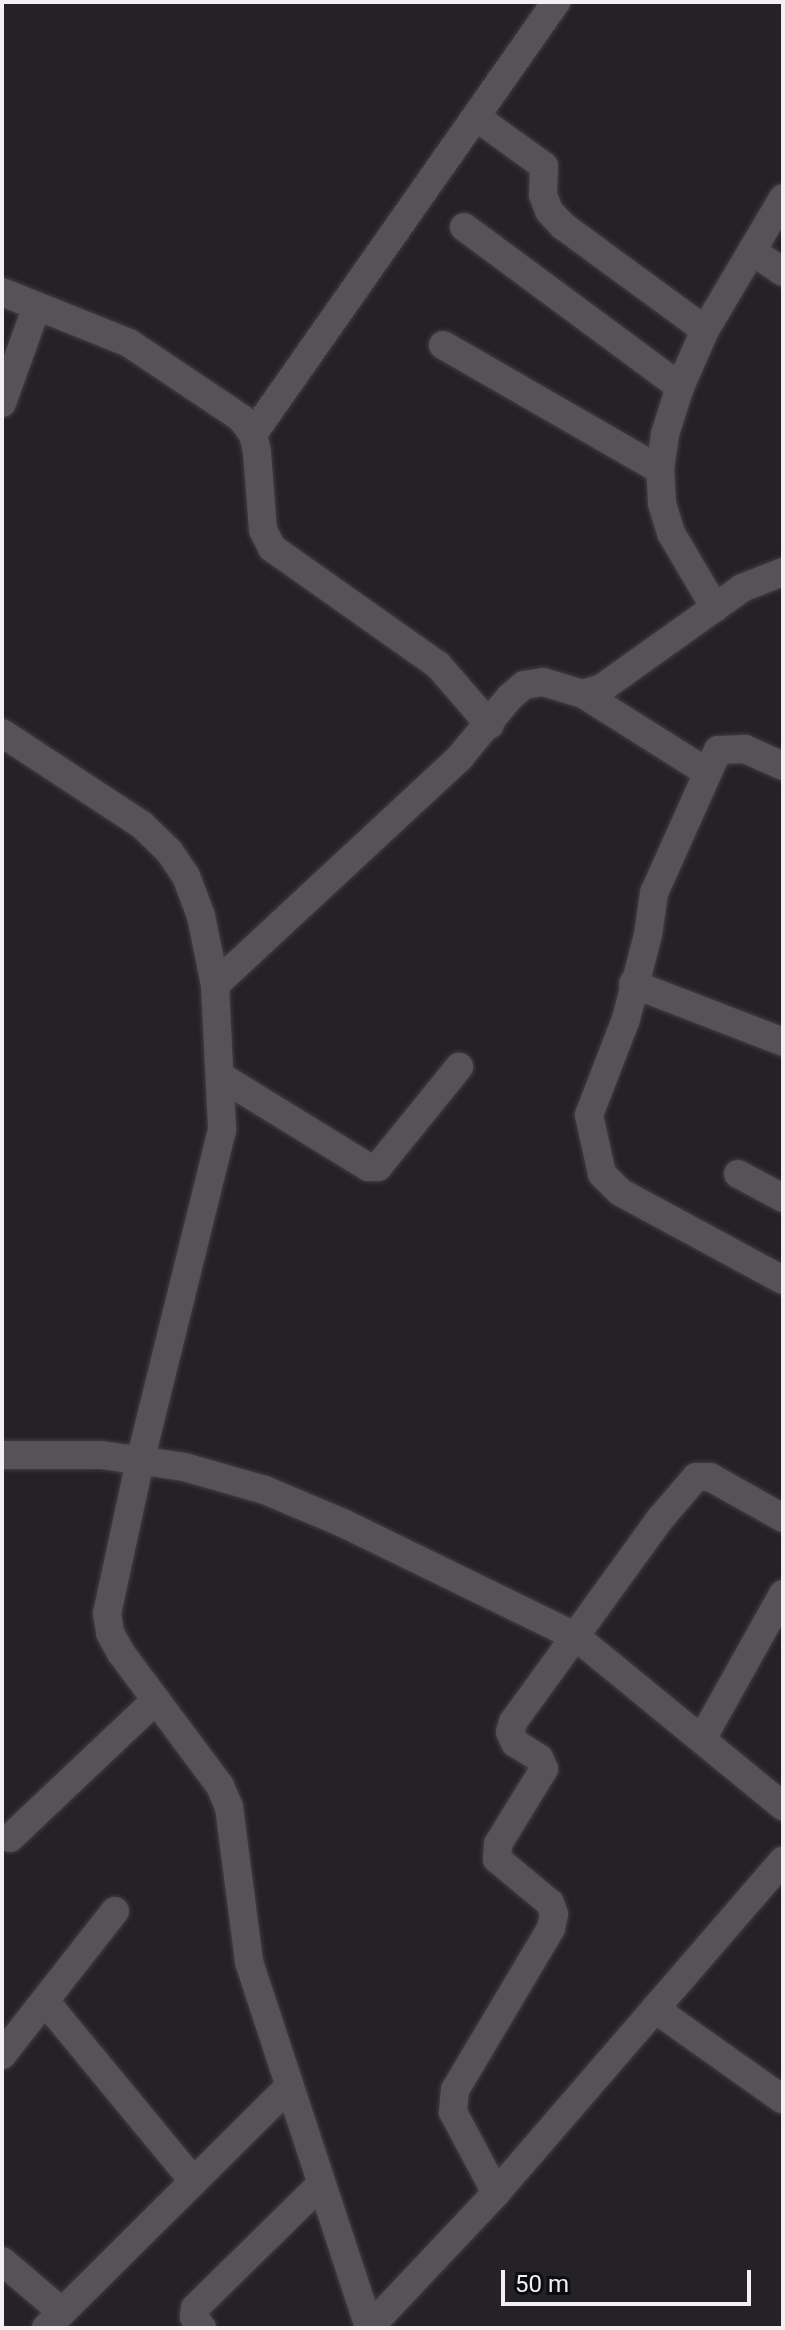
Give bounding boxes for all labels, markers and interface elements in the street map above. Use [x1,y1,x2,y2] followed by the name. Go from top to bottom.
[505,2254,755,2304] scale bar
[515,2270,569,2298] text: 50 m

